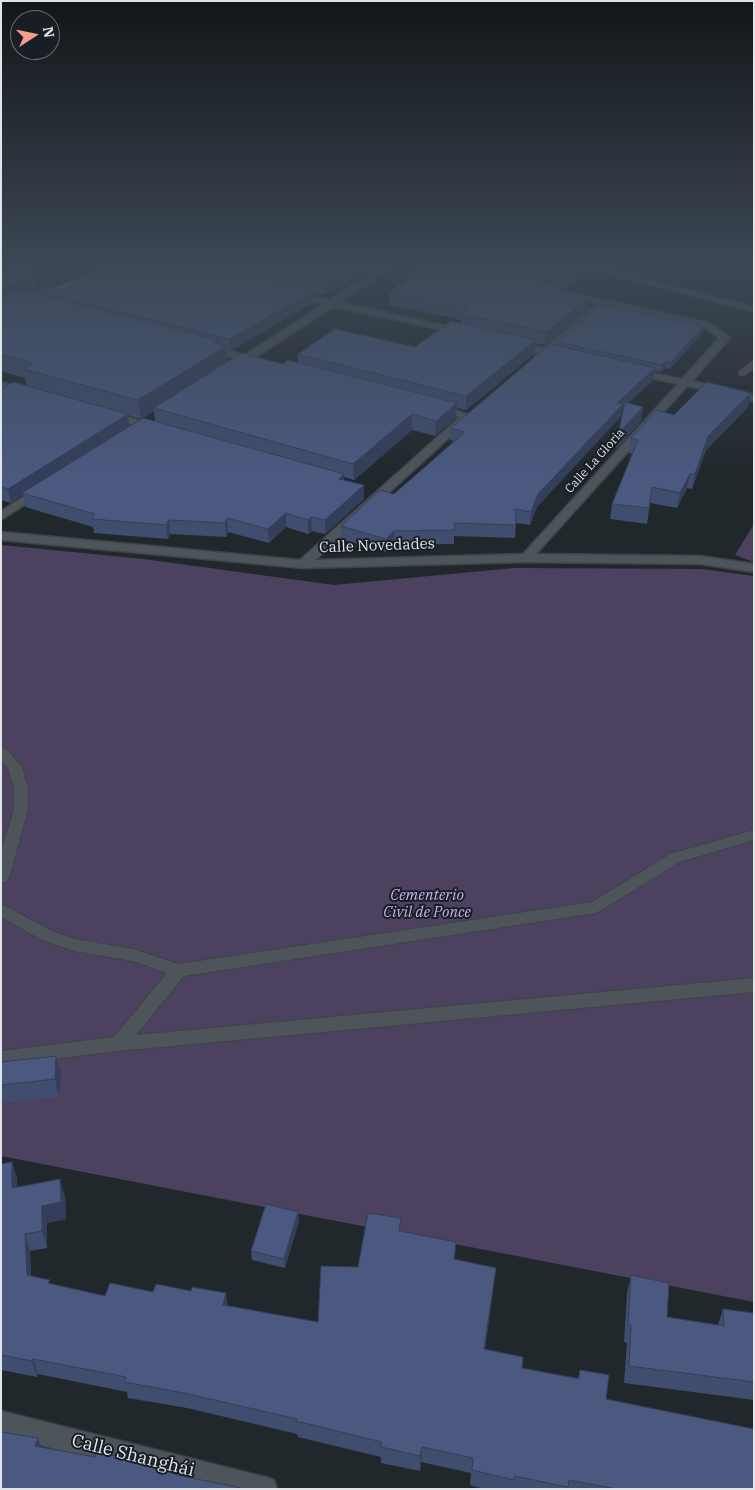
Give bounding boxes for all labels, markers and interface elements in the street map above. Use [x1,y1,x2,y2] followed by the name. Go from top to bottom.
[10,10,60,60] north arrow
[39,25,59,39] text: N
[562,426,628,496] street label: Calle La Gloria
[319,535,435,557] street label: Calle Novedades
[383,887,471,922] park label: Cementerio Civil de Ponce
[69,1430,197,1482] street label: Calle Shanghái

